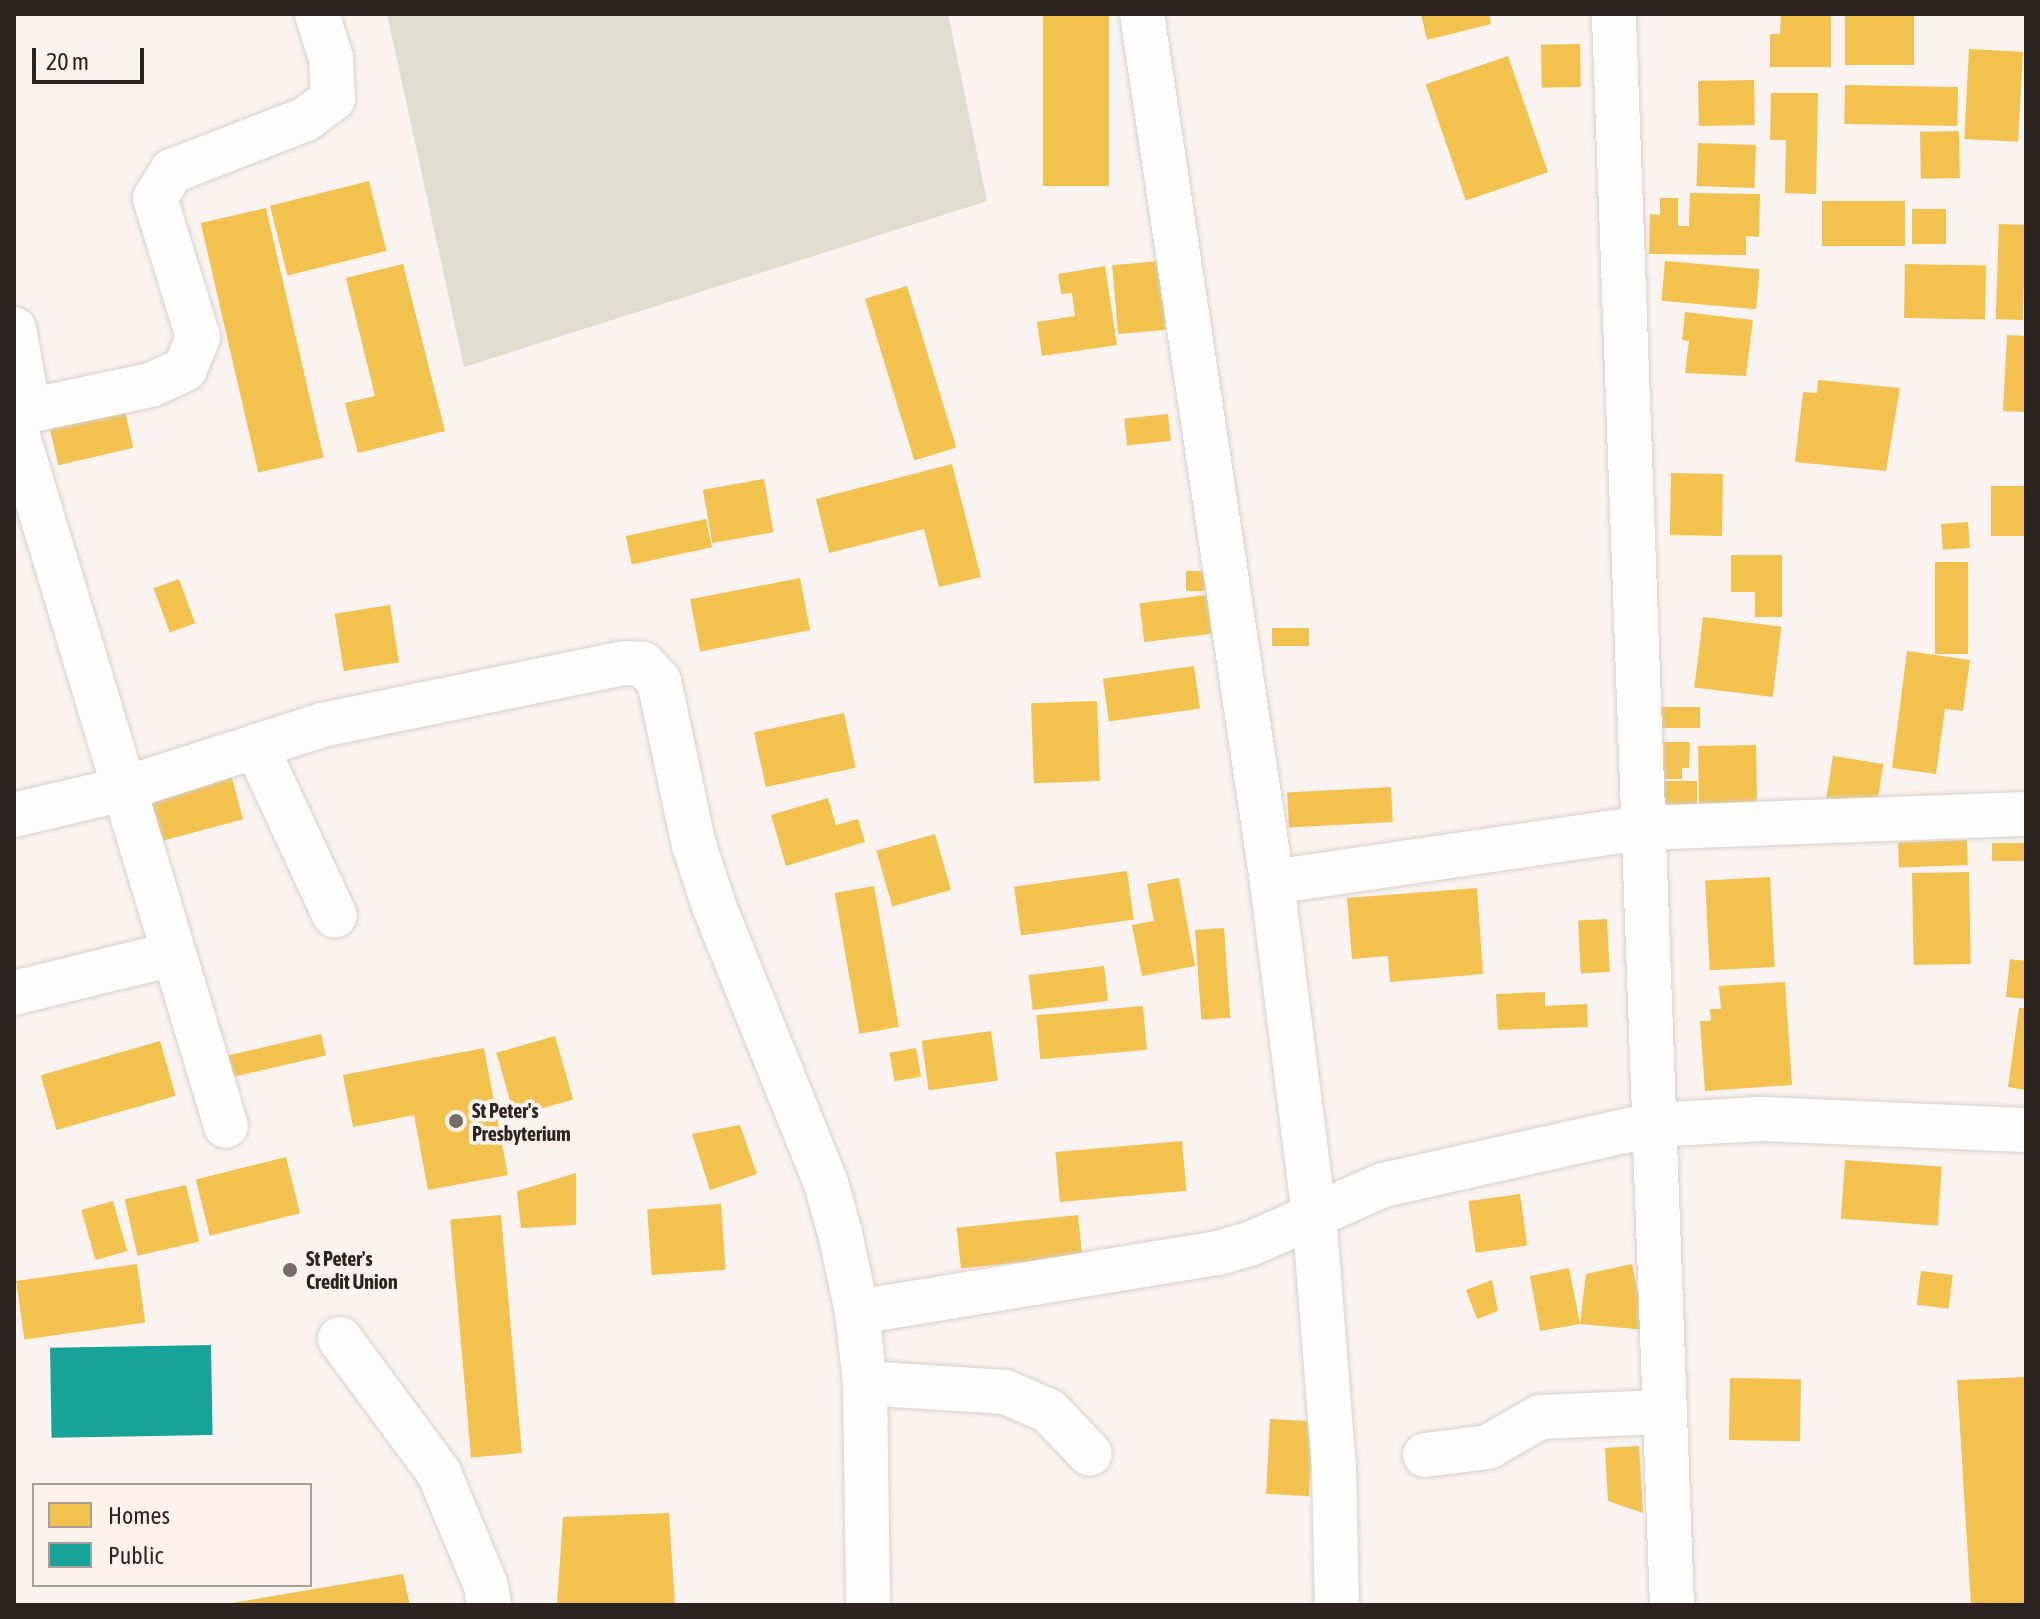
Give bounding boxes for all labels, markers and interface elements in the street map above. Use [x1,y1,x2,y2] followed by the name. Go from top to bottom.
[36,32,148,82] scale bar
[46,48,89,75] text: 20 m
[472,1098,571,1145] place label: St Peter's Presbyterium
[447,1112,465,1130] marker: St Peter's Presbyterium
[306,1246,398,1293] place label: St Peter's Credit Union
[281,1261,299,1279] marker: St Peter's Credit Union
[32,1483,312,1587] legend
[108,1502,170,1529] text: Homes
[108,1542,164,1569] text: Public

